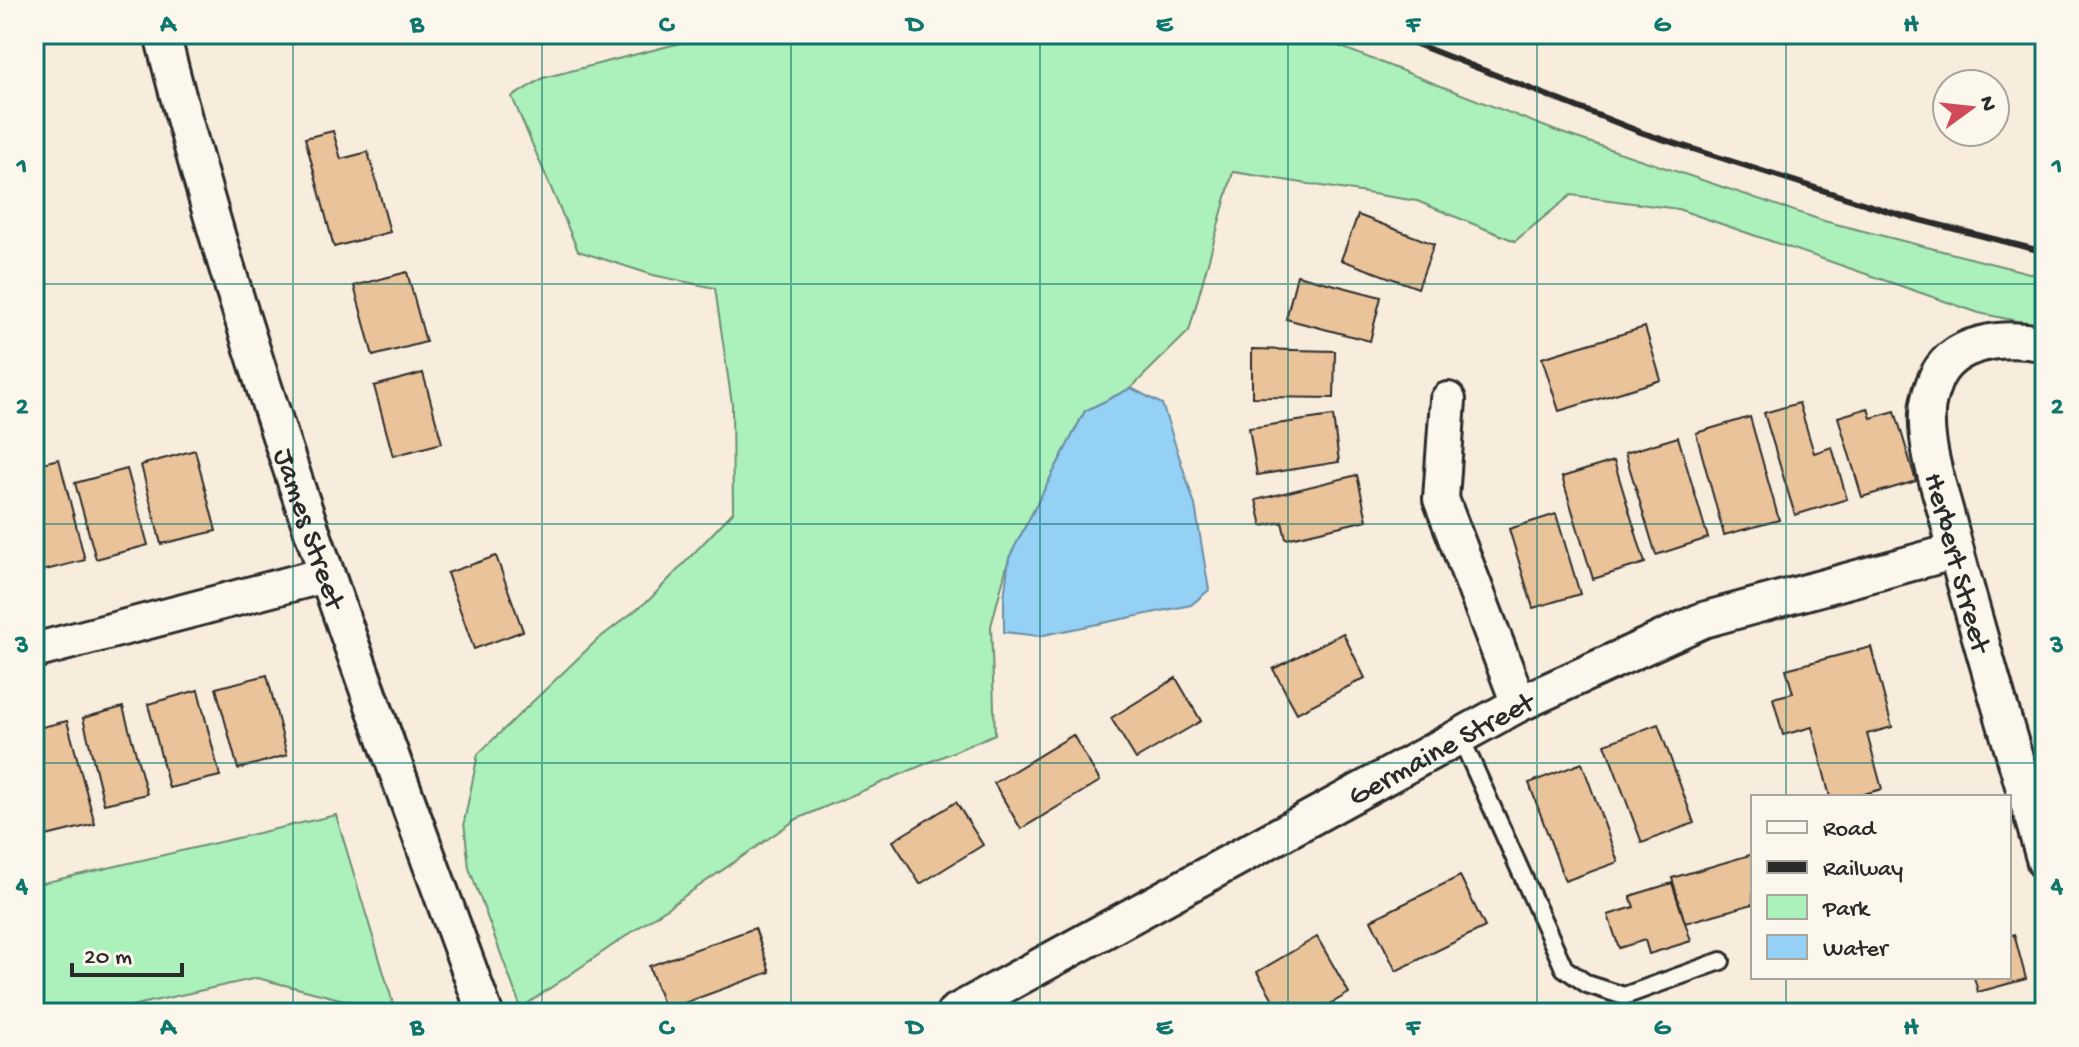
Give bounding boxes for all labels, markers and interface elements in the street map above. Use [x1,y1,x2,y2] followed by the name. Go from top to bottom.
[159,11,177,42] text: A
[409,11,425,42] text: B
[659,11,676,42] text: C
[905,11,925,42] text: D
[1156,11,1174,42] text: E
[1405,11,1421,42] text: F
[1654,11,1672,42] text: G
[1904,11,1920,42] text: H
[1931,68,2011,148] north arrow
[1972,94,2001,114] text: N
[16,153,27,184] text: 1
[2051,153,2062,184] text: 1
[16,393,29,424] text: 2
[2051,393,2064,424] text: 2
[263,444,351,617] street label: James Street
[1914,470,1997,660] street label: Herbert Street
[14,632,29,663] text: 3
[2049,632,2064,663] text: 3
[1343,686,1543,816] street label: Germaine Street
[1751,795,2011,979] legend
[1823,816,1877,845] text: Road
[1823,856,1903,885] text: Railway
[15,872,29,903] text: 4
[2050,872,2064,903] text: 4
[1822,896,1871,925] text: Park
[72,927,182,977] scale bar
[1823,936,1890,965] text: Water
[84,944,132,973] text: 20 m
[159,1014,177,1045] text: A
[409,1014,425,1045] text: B
[659,1014,676,1045] text: C
[905,1014,925,1045] text: D
[1156,1014,1174,1045] text: E
[1405,1014,1421,1045] text: F
[1654,1014,1672,1045] text: G
[1904,1014,1920,1045] text: H

